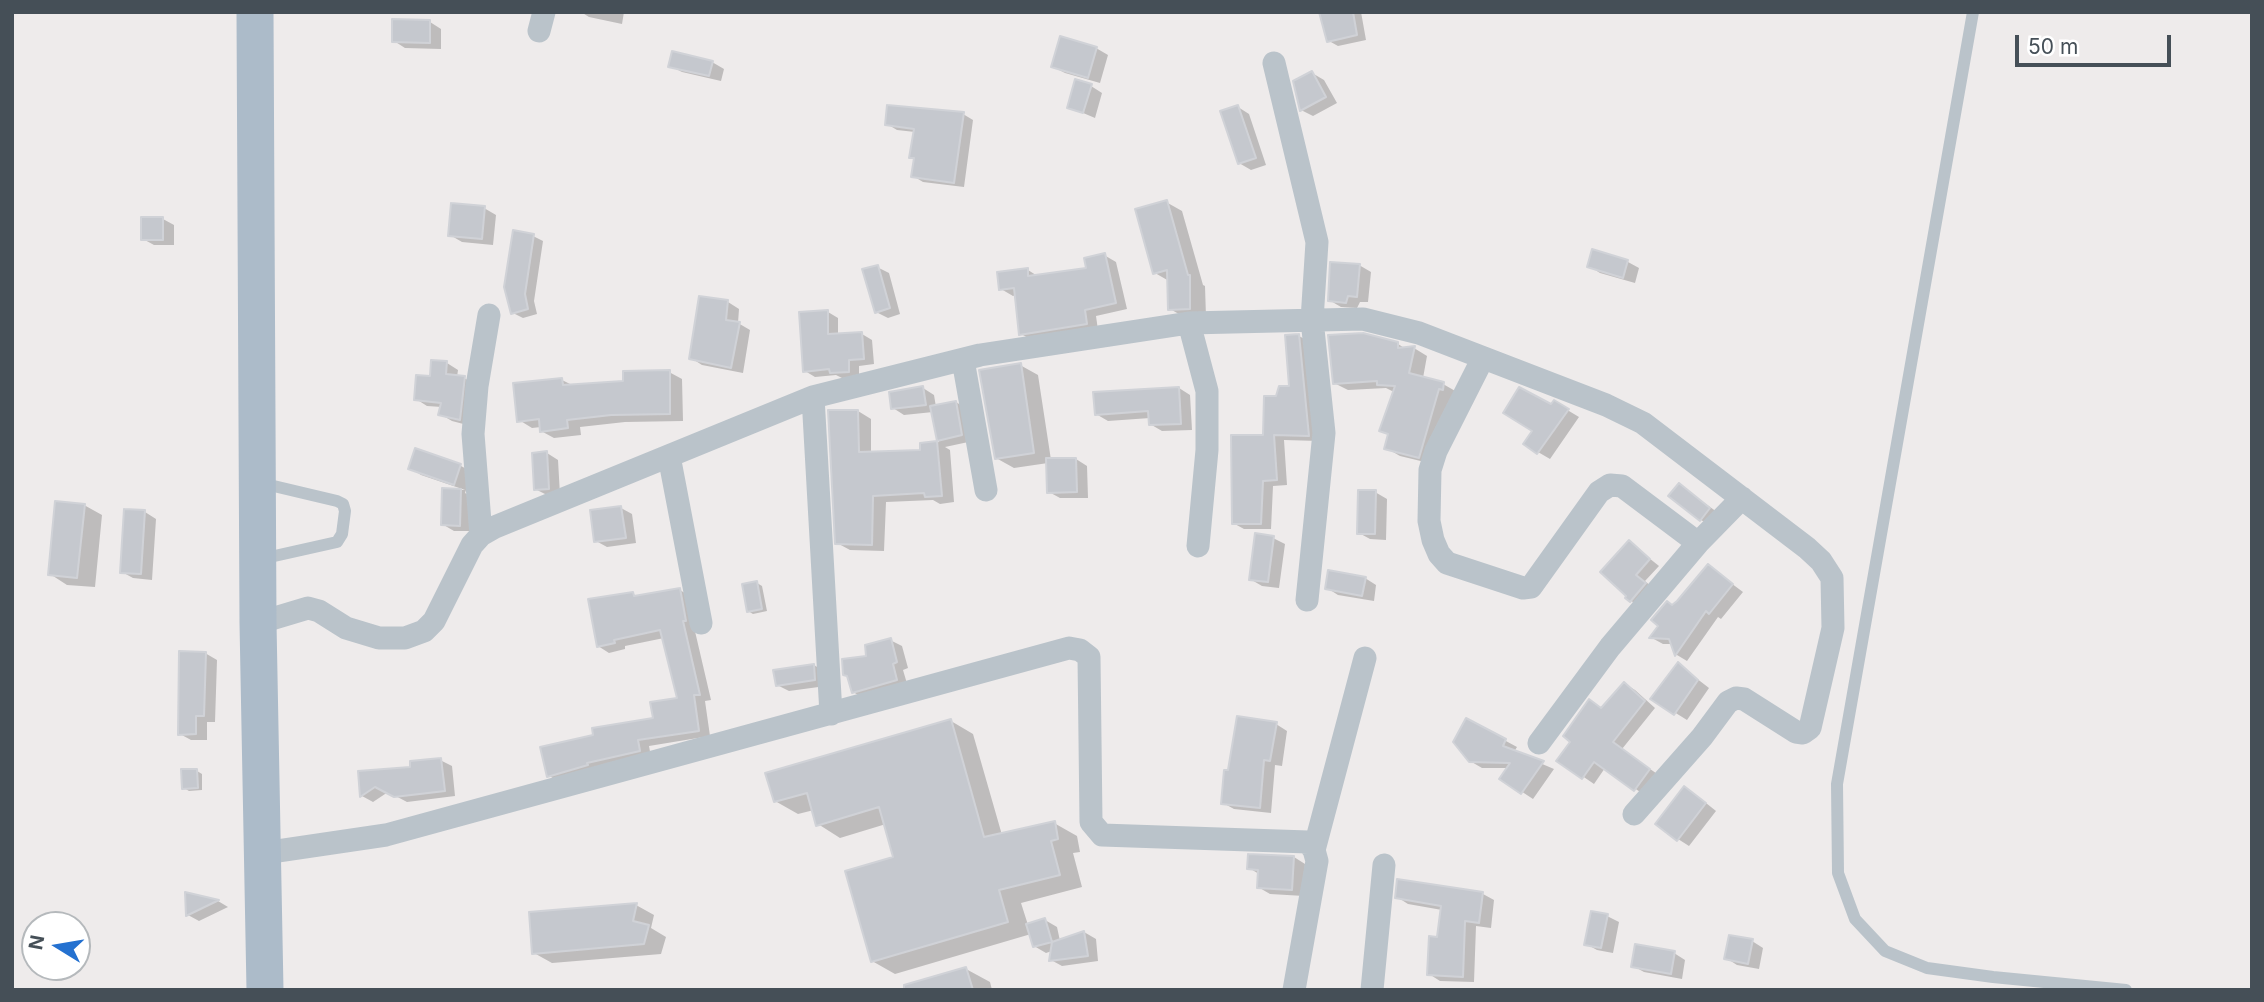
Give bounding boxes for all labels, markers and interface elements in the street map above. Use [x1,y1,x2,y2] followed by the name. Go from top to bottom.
[2019,21,2175,65] scale bar
[2028,34,2078,59] text: 50 m
[21,911,91,981] north arrow
[24,933,50,952] text: N

